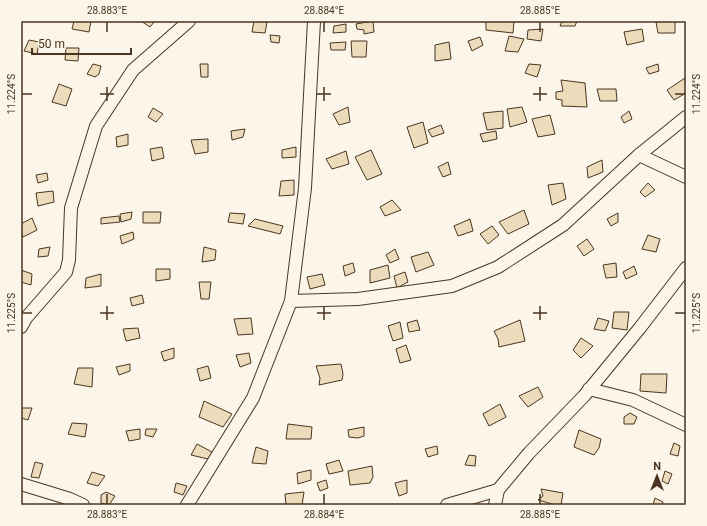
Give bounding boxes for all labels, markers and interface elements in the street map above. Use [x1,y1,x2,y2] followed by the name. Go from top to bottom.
[87,5,127,16] text: 28.883°E
[304,5,344,16] text: 28.884°E
[520,5,560,16] text: 28.885°E
[32,30,131,56] scale bar
[38,37,65,51] text: 50 m
[6,74,17,114] text: 11.224°S
[691,74,702,114] text: 11.224°S
[6,293,17,333] text: 11.225°S
[691,293,702,333] text: 11.225°S
[637,456,677,496] north arrow
[653,460,661,473] text: N
[87,509,127,520] text: 28.883°E
[304,509,344,520] text: 28.884°E
[520,509,560,520] text: 28.885°E

